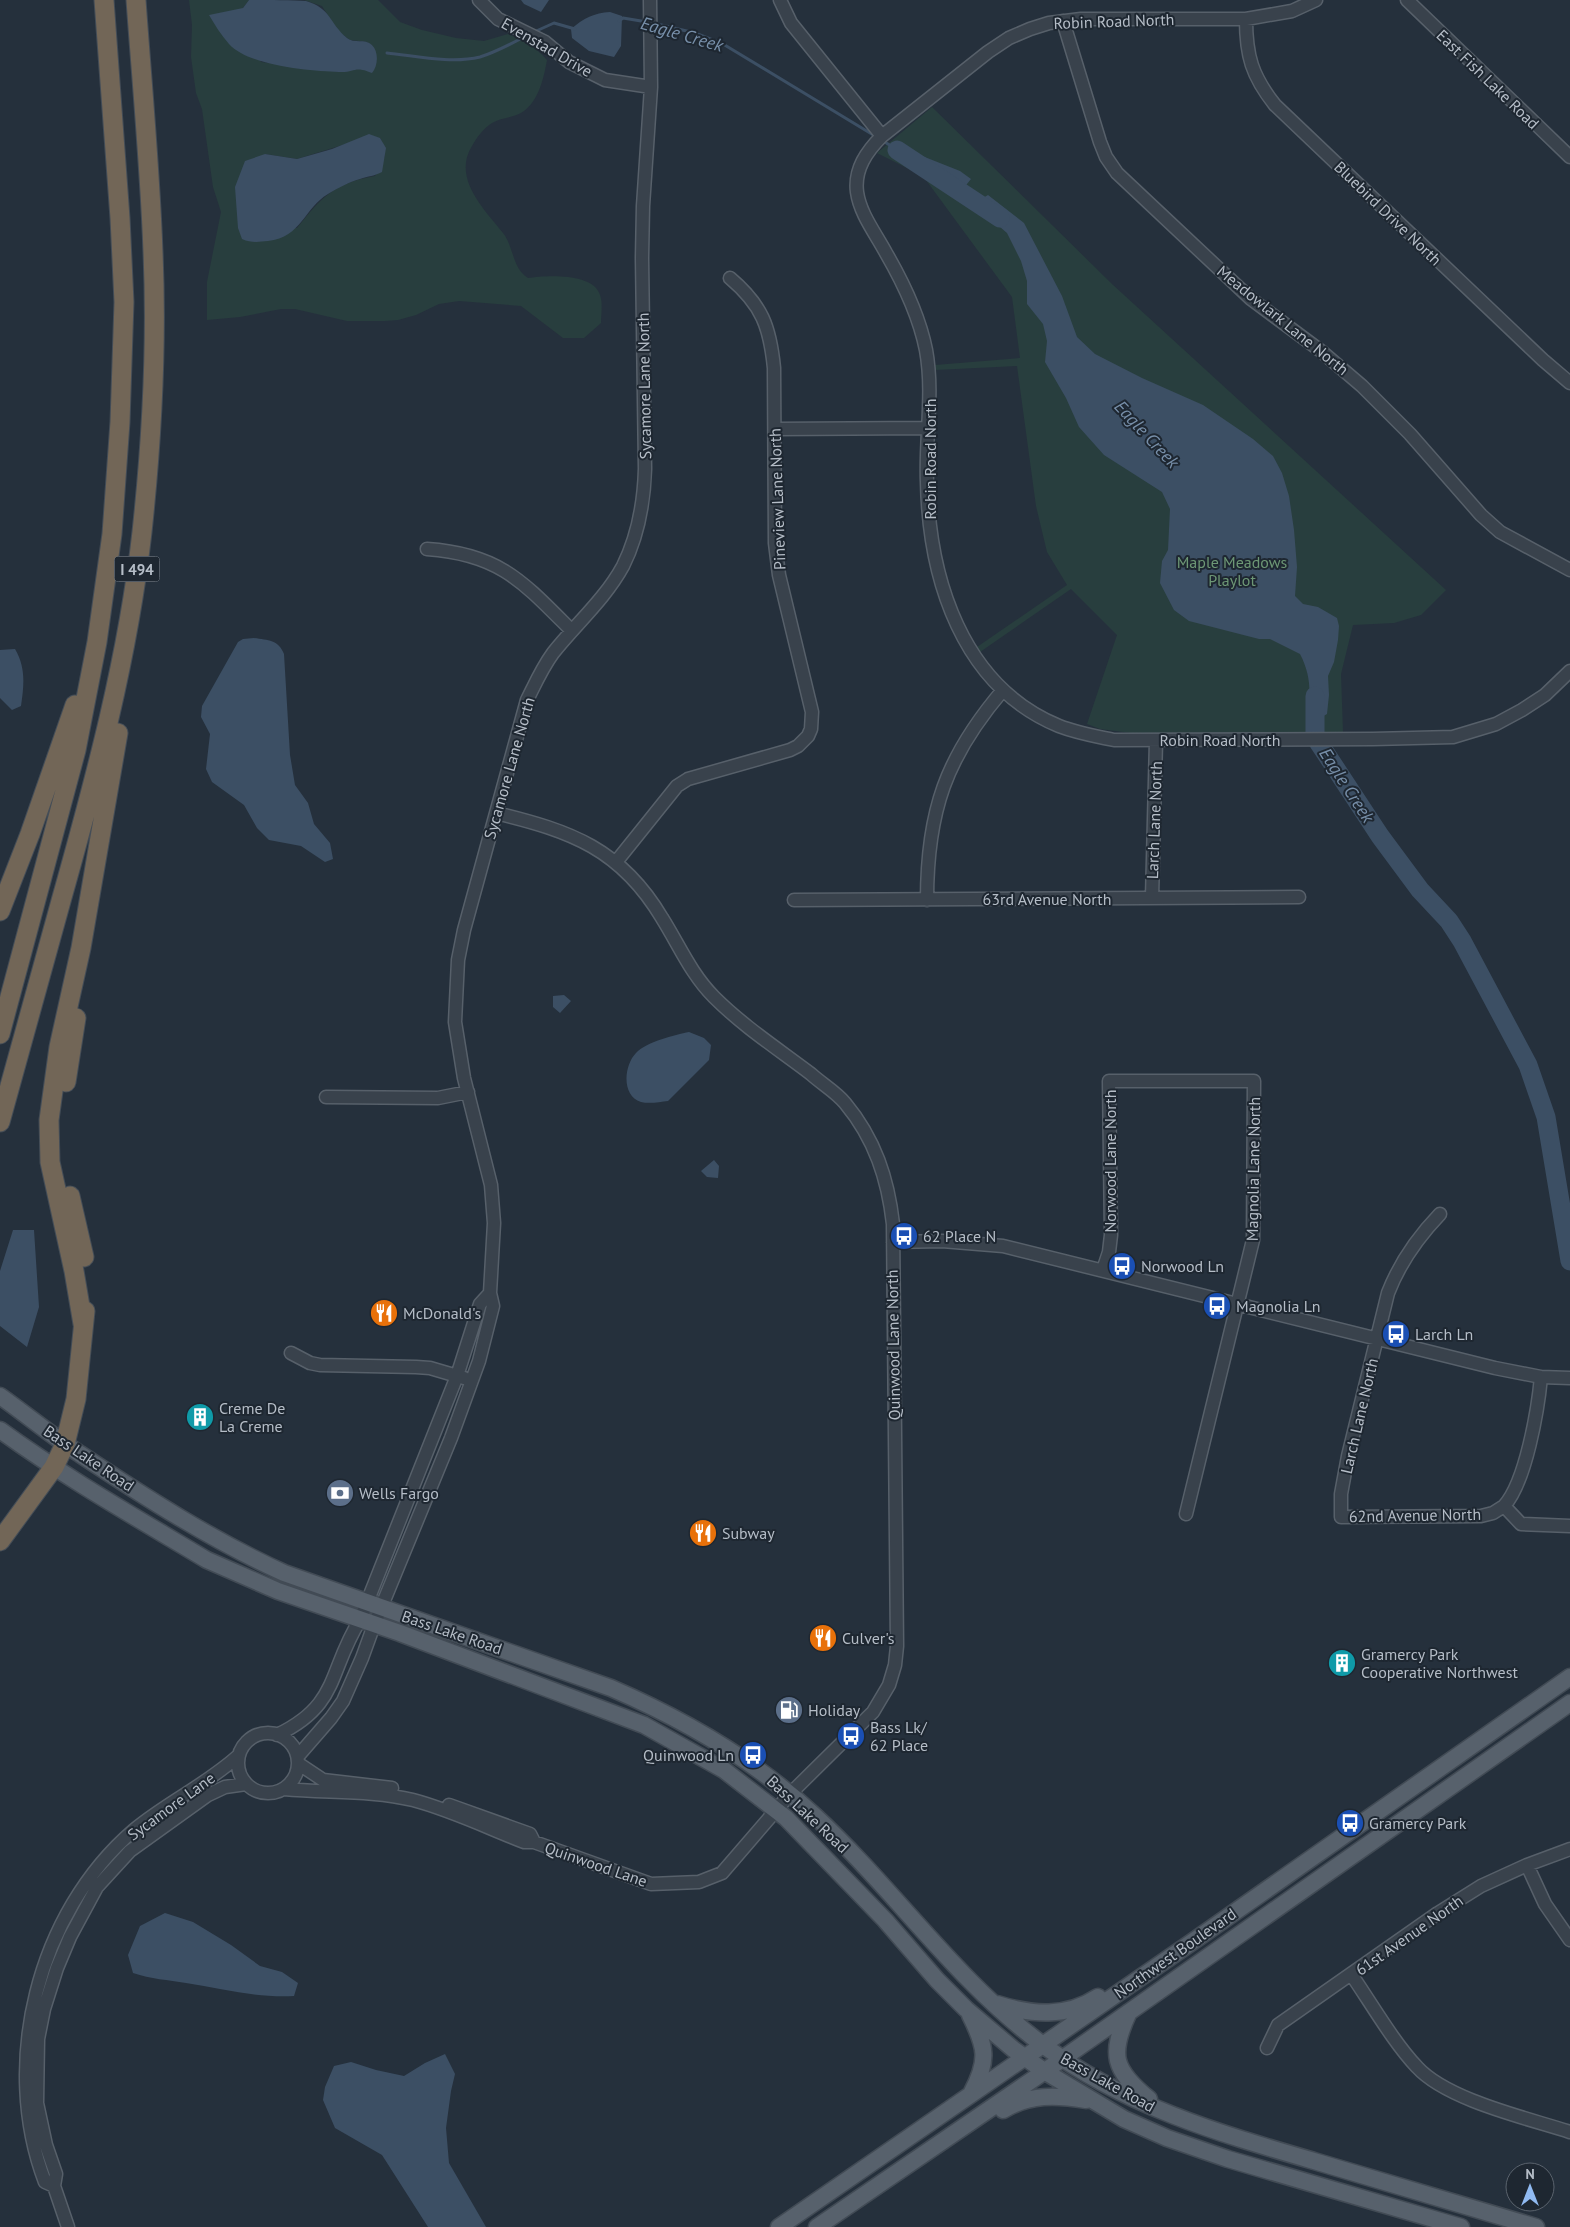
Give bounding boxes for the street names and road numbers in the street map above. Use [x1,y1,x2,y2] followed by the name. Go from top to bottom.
[1053,9,1175,33] street label: Robin Road North
[498,13,596,81] street label: Evenstad Drive
[1433,25,1543,133] street label: East Fish Lake Road
[1330,157,1446,269] street label: Bluebird Drive North
[1213,261,1353,379] street label: Meadowlark Lane North
[633,312,655,460] street label: Sycamore Lane North
[920,399,940,519] street label: Robin Road North
[765,428,789,570] street label: Pineview Lane North
[114,556,160,582] road number: I 494
[479,695,539,841] street label: Sycamore Lane North
[1160,730,1280,750] street label: Robin Road North
[1142,761,1166,879] street label: Larch Lane North
[983,889,1111,909] street label: 63rd Avenue North
[1100,1090,1120,1232] street label: Norwood Lane North
[1242,1097,1264,1241] street label: Magnolia Lane North
[882,1269,904,1421] street label: Quinwood Lane North
[1336,1356,1382,1476] street label: Larch Lane North
[40,1420,138,1496] street label: Bass Lake Road
[1349,1504,1481,1526] street label: 62nd Avenue North
[399,1606,505,1658] street label: Bass Lake Road
[123,1768,219,1844] street label: Sycamore Lane
[763,1771,853,1857] street label: Bass Lake Road
[542,1837,650,1891] street label: Quinwood Lane
[1351,1890,1467,1980] street label: 61st Avenue North
[1110,1903,1240,2003] street label: Northwest Boulevard
[1057,2048,1159,2116] street label: Bass Lake Road

